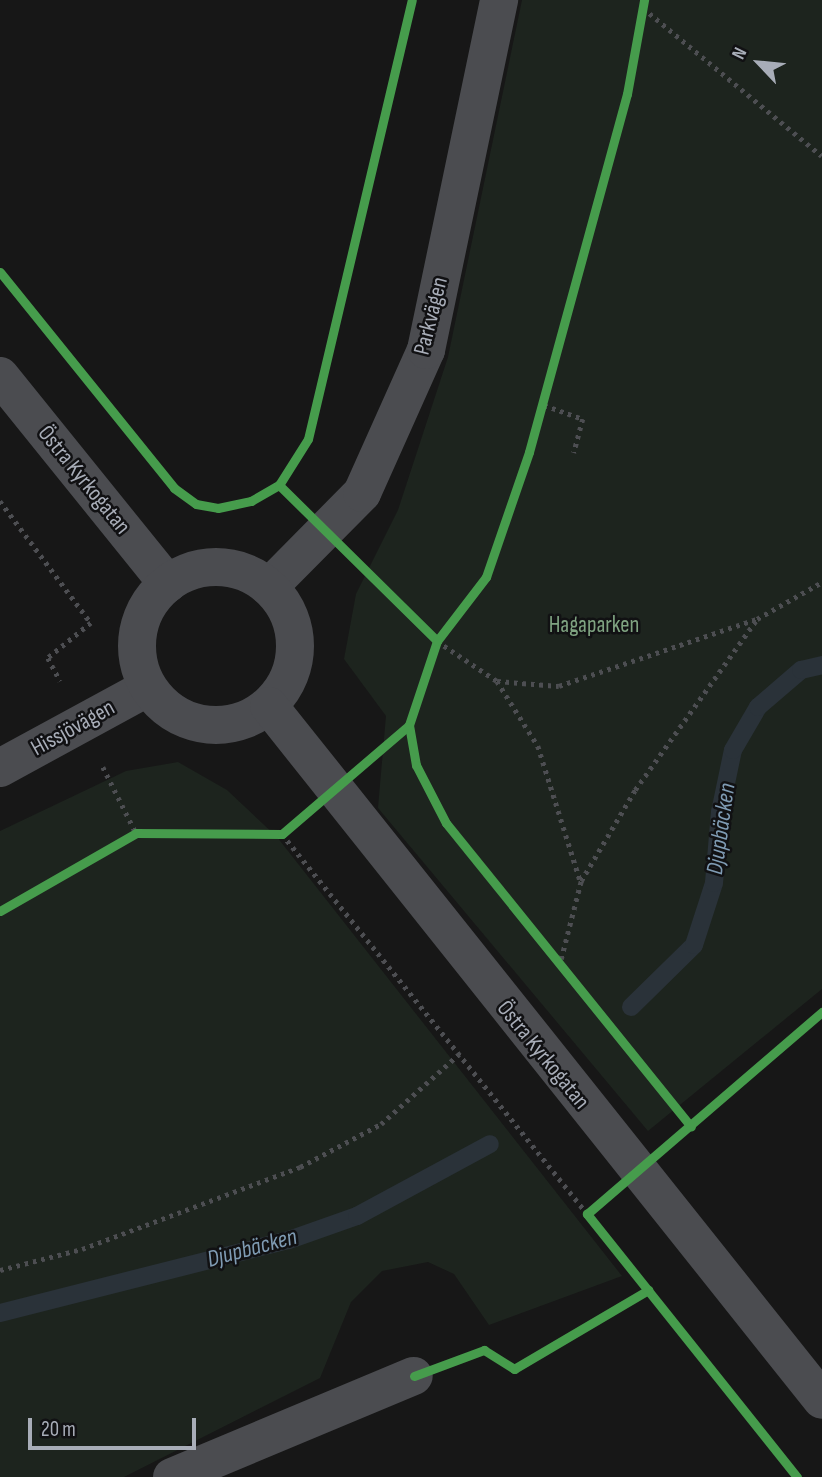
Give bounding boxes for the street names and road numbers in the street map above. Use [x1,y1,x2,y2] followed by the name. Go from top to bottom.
[408,274,454,358] street label: Parkvägen
[32,420,136,540] street label: Östra Kyrkogatan
[26,694,120,762] street label: Hissjövägen
[491,995,595,1115] street label: Östra Kyrkogatan

